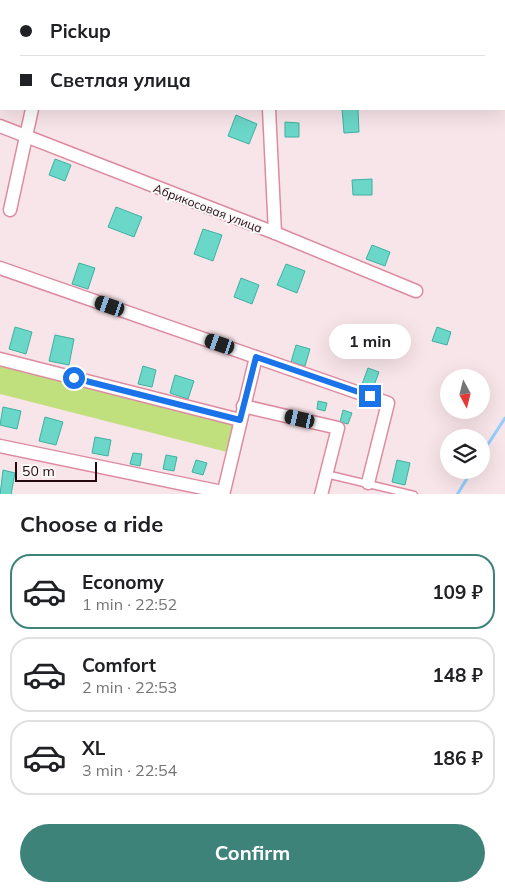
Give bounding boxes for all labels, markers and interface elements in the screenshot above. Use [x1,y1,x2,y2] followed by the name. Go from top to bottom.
[50,19,111,43] text: Pickup
[50,68,191,92] text: Светлая улица
[152,180,264,236] street label: Абрикосовая улица
[93,294,126,318] car
[329,324,411,358] callout: 1 min
[349,331,391,351] text: 1 min
[203,332,236,356] car
[63,367,85,389] route start
[440,369,490,419] north arrow
[440,369,490,479] map controls
[359,385,381,407] route end
[283,408,316,430] car
[440,429,490,479] button: layers
[15,460,98,483] scale bar
[22,462,55,480] text: 50 m
[20,510,163,538] text: Choose a ride
[22,569,67,614] icon: car
[82,570,164,594] text: Economy
[432,580,483,604] text: 109 ₽
[82,594,177,614] text: 1 min · 22:52
[22,652,67,697] icon: car
[82,653,156,677] text: Comfort
[432,663,483,687] text: 148 ₽
[82,677,177,697] text: 2 min · 22:53
[22,735,67,780] icon: car
[82,736,105,760] text: XL
[432,746,483,770] text: 186 ₽
[82,760,177,780] text: 3 min · 22:54
[20,824,485,882] button: Confirm

